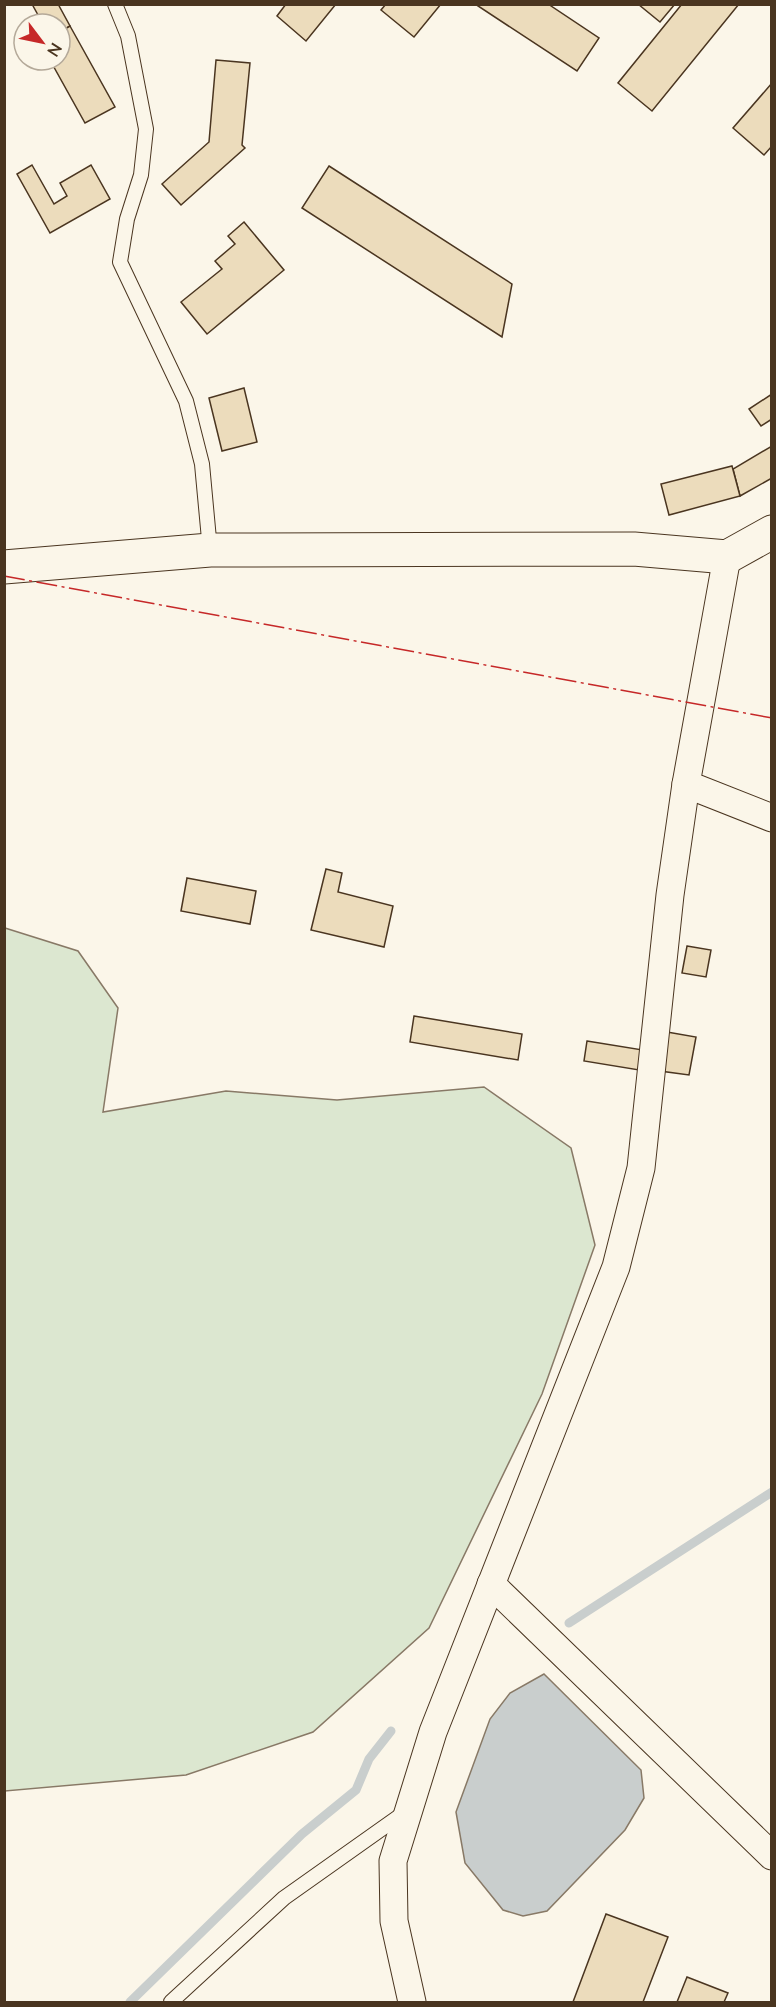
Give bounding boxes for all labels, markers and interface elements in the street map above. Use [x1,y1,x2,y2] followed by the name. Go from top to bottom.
[12,12,72,72] north arrow
[44,40,66,60] text: N

